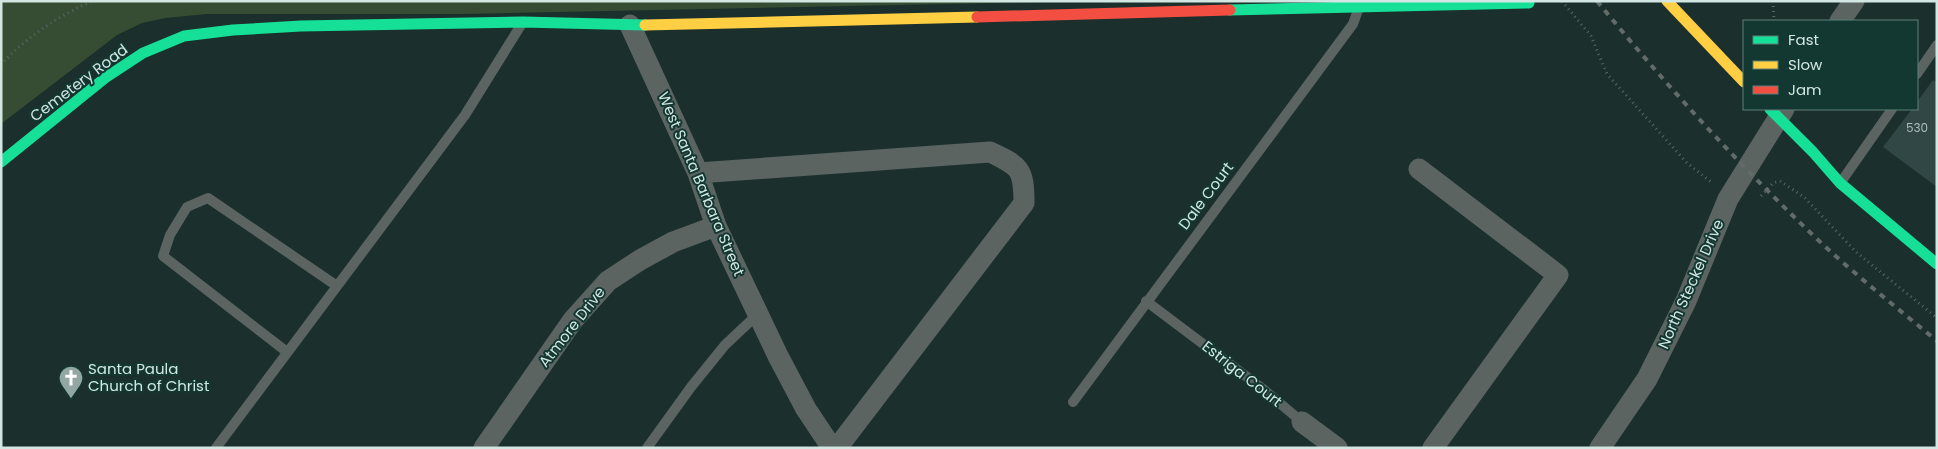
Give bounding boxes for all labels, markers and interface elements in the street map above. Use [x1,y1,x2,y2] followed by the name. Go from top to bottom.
[1743,20,1918,110] legend
[1788,29,1819,50] text: Fast
[25,39,132,126] street label: Cemetery Road
[1788,54,1823,75] text: Slow
[1788,79,1822,100] text: Jam
[653,88,750,279] street label: West Santa Barbara Street
[1906,119,1928,136] house number: 530
[1173,158,1238,234] street label: Dale Court
[1653,216,1729,352] street label: North Steckel Drive
[533,282,610,371] street label: Atmore Drive
[1198,336,1287,412] street label: Estriga Court
[88,358,209,396] place label: Santa Paula Church of Christ
[58,365,84,399] church icon: Santa Paula Church of Christ

